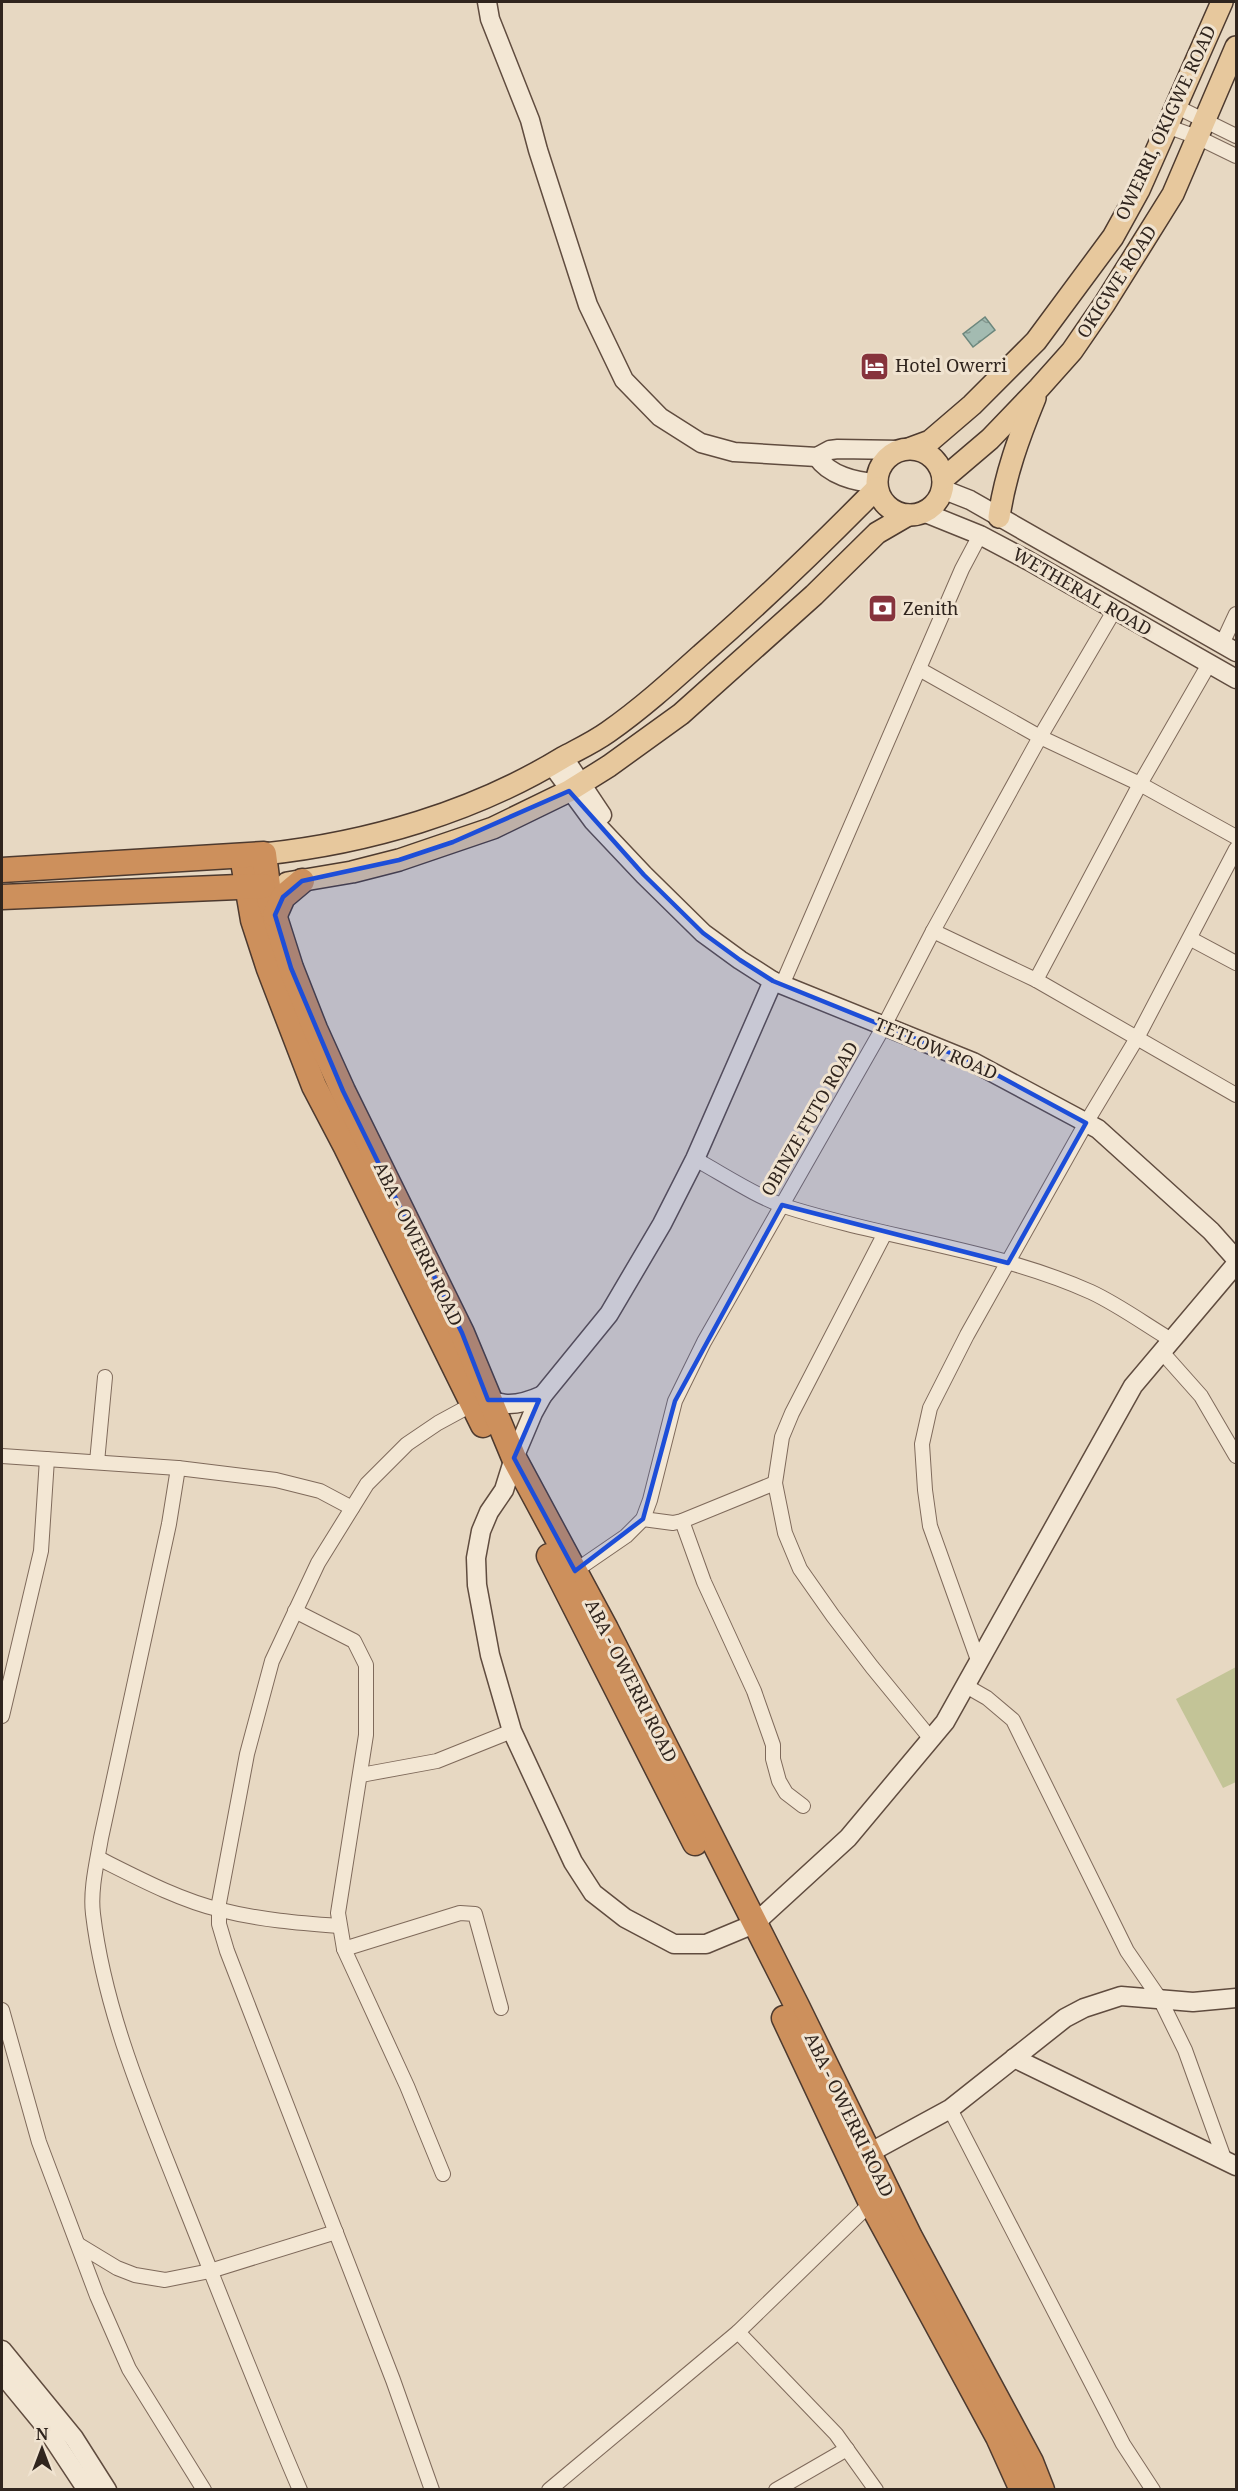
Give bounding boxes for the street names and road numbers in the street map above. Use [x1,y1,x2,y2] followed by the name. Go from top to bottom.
[1109,21,1221,224] street label: OWERRI, OKIGWE ROAD
[1071,220,1162,343] street label: OKIGWE ROAD
[1008,541,1157,641] street label: WETHERAL ROAD
[871,1011,1001,1085] street label: TETLOW ROAD
[755,1037,863,1200] street label: OBINZE FUTO ROAD
[369,1157,469,1330] street label: ABA - OWERRI ROAD
[580,1595,683,1766] street label: ABA - OWERRI ROAD
[800,2028,900,2201] street label: ABA - OWERRI ROAD

